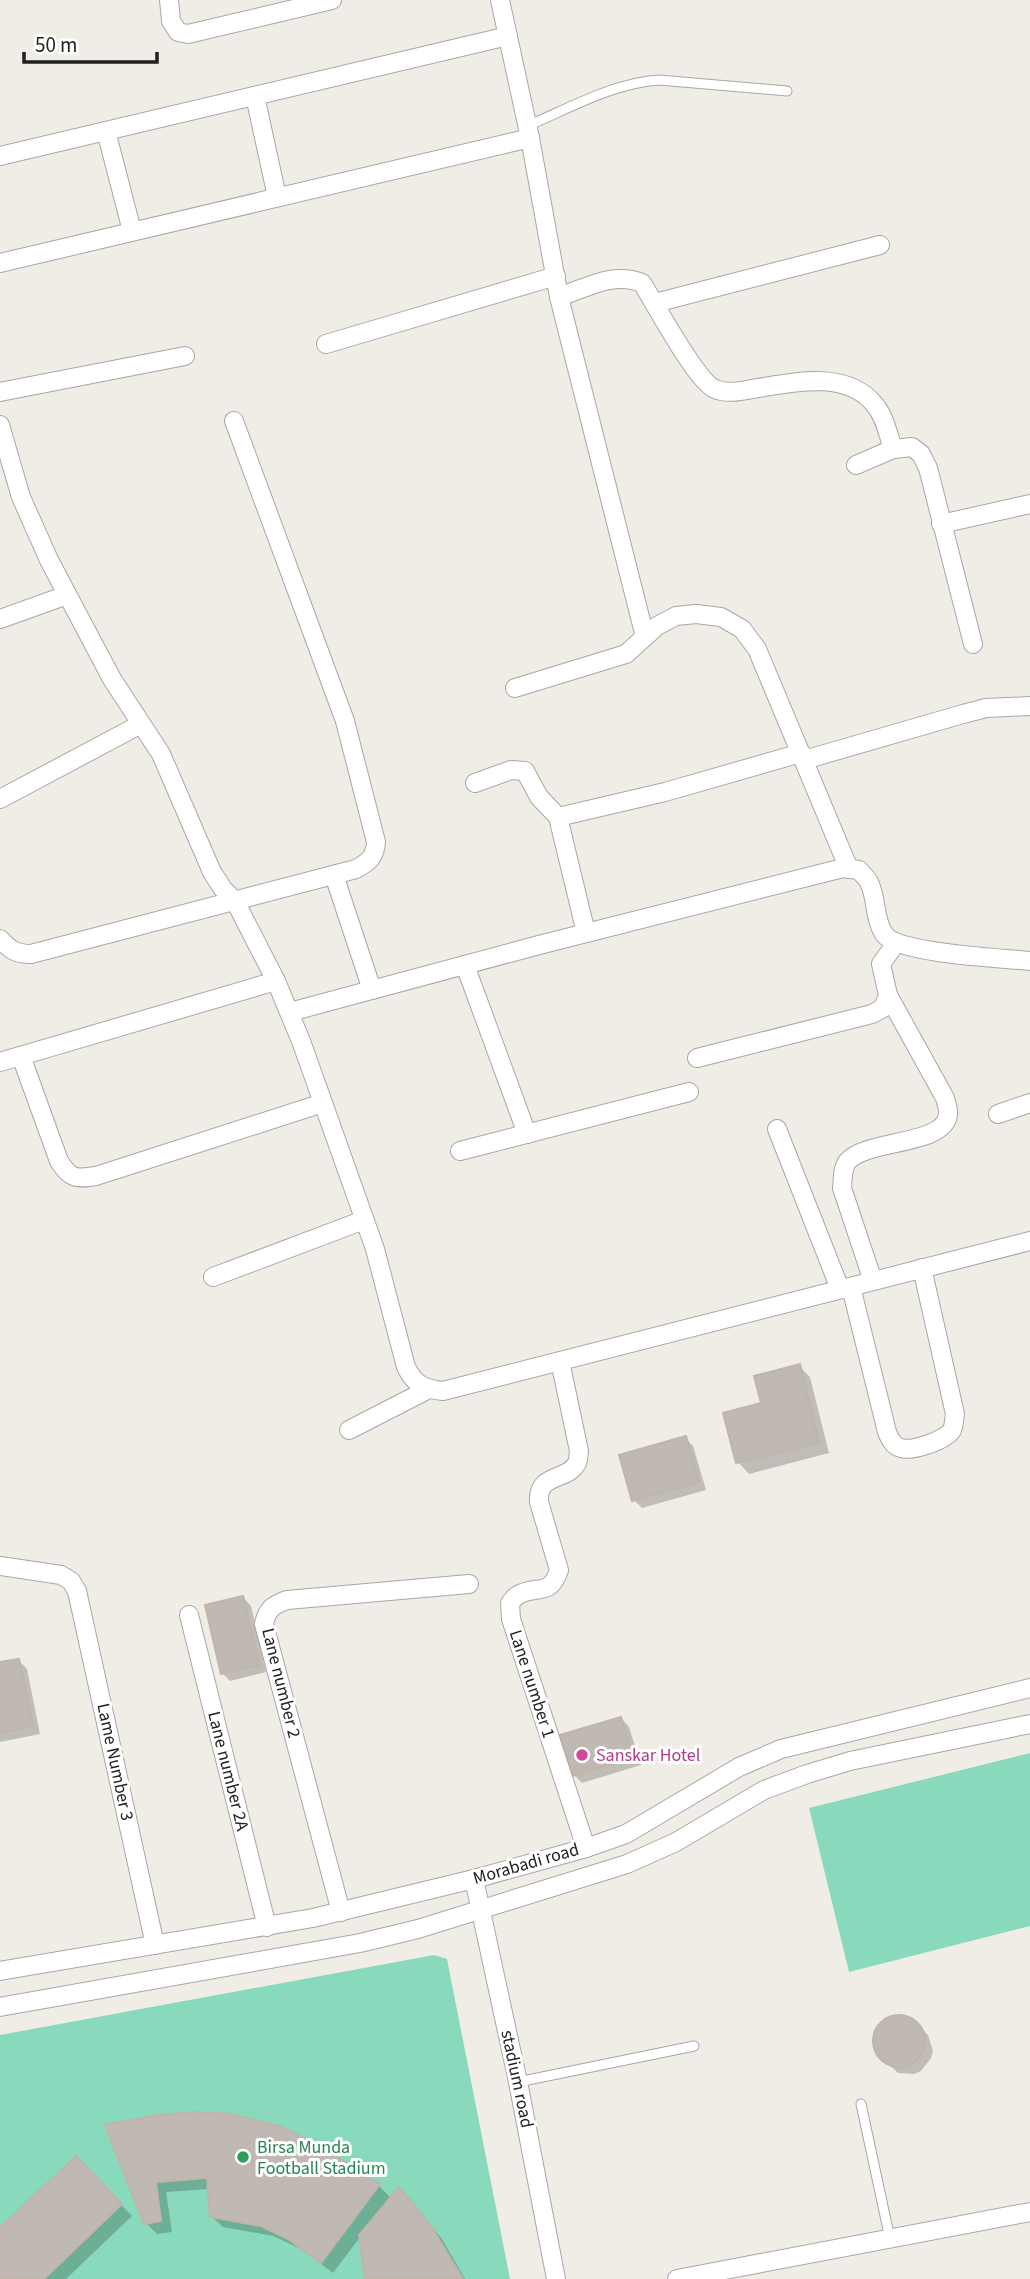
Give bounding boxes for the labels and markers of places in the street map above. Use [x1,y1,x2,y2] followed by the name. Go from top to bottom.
[596,1743,700,1768] place label: Sanskar Hotel
[574,1747,590,1763] marker: Sanskar Hotel
[257,2135,386,2181] place label: Birsa Munda Football Stadium
[235,2149,251,2165] marker: Birsa Munda Football Stadium

